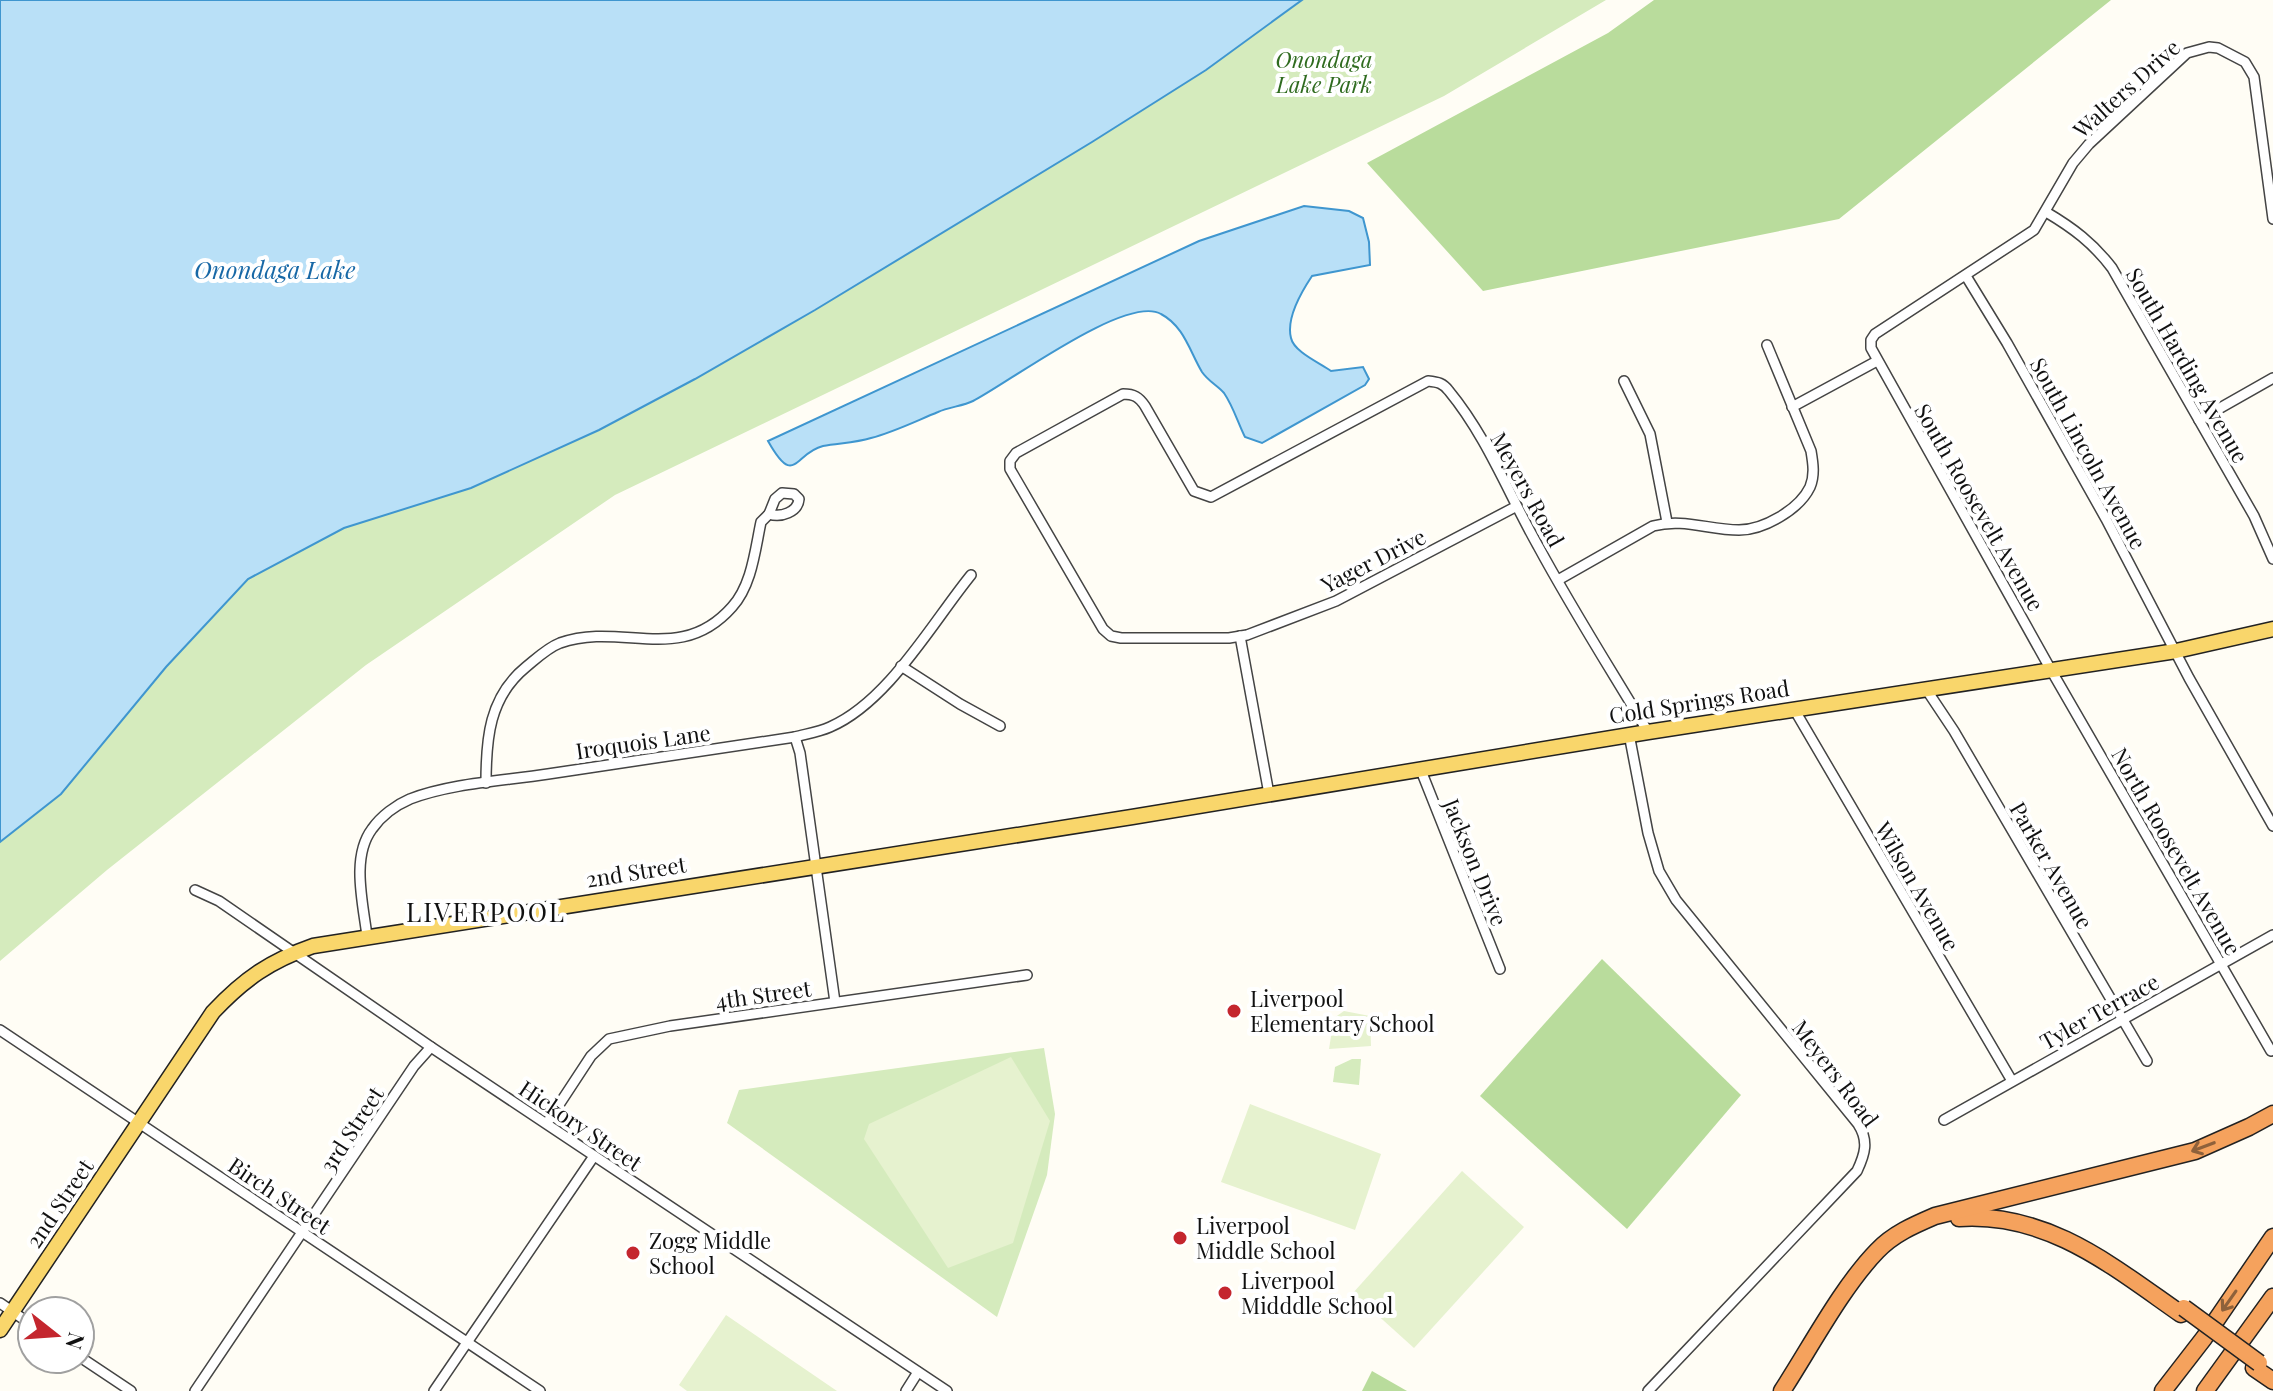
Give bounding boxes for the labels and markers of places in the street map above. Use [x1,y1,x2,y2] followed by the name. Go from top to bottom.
[1250,983,1435,1038] place label: Liverpool Elementary School
[1225,1002,1243,1020] marker: Liverpool Elementary School
[1196,1210,1336,1265] place label: Liverpool Middle School
[649,1225,771,1280] place label: Zogg Middle School
[1171,1229,1189,1247] marker: Liverpool Middle School
[624,1244,642,1262] marker: Zogg Middle School
[1241,1265,1393,1320] place label: Liverpool Midddle School
[1216,1284,1234,1302] marker: Liverpool Midddle School

